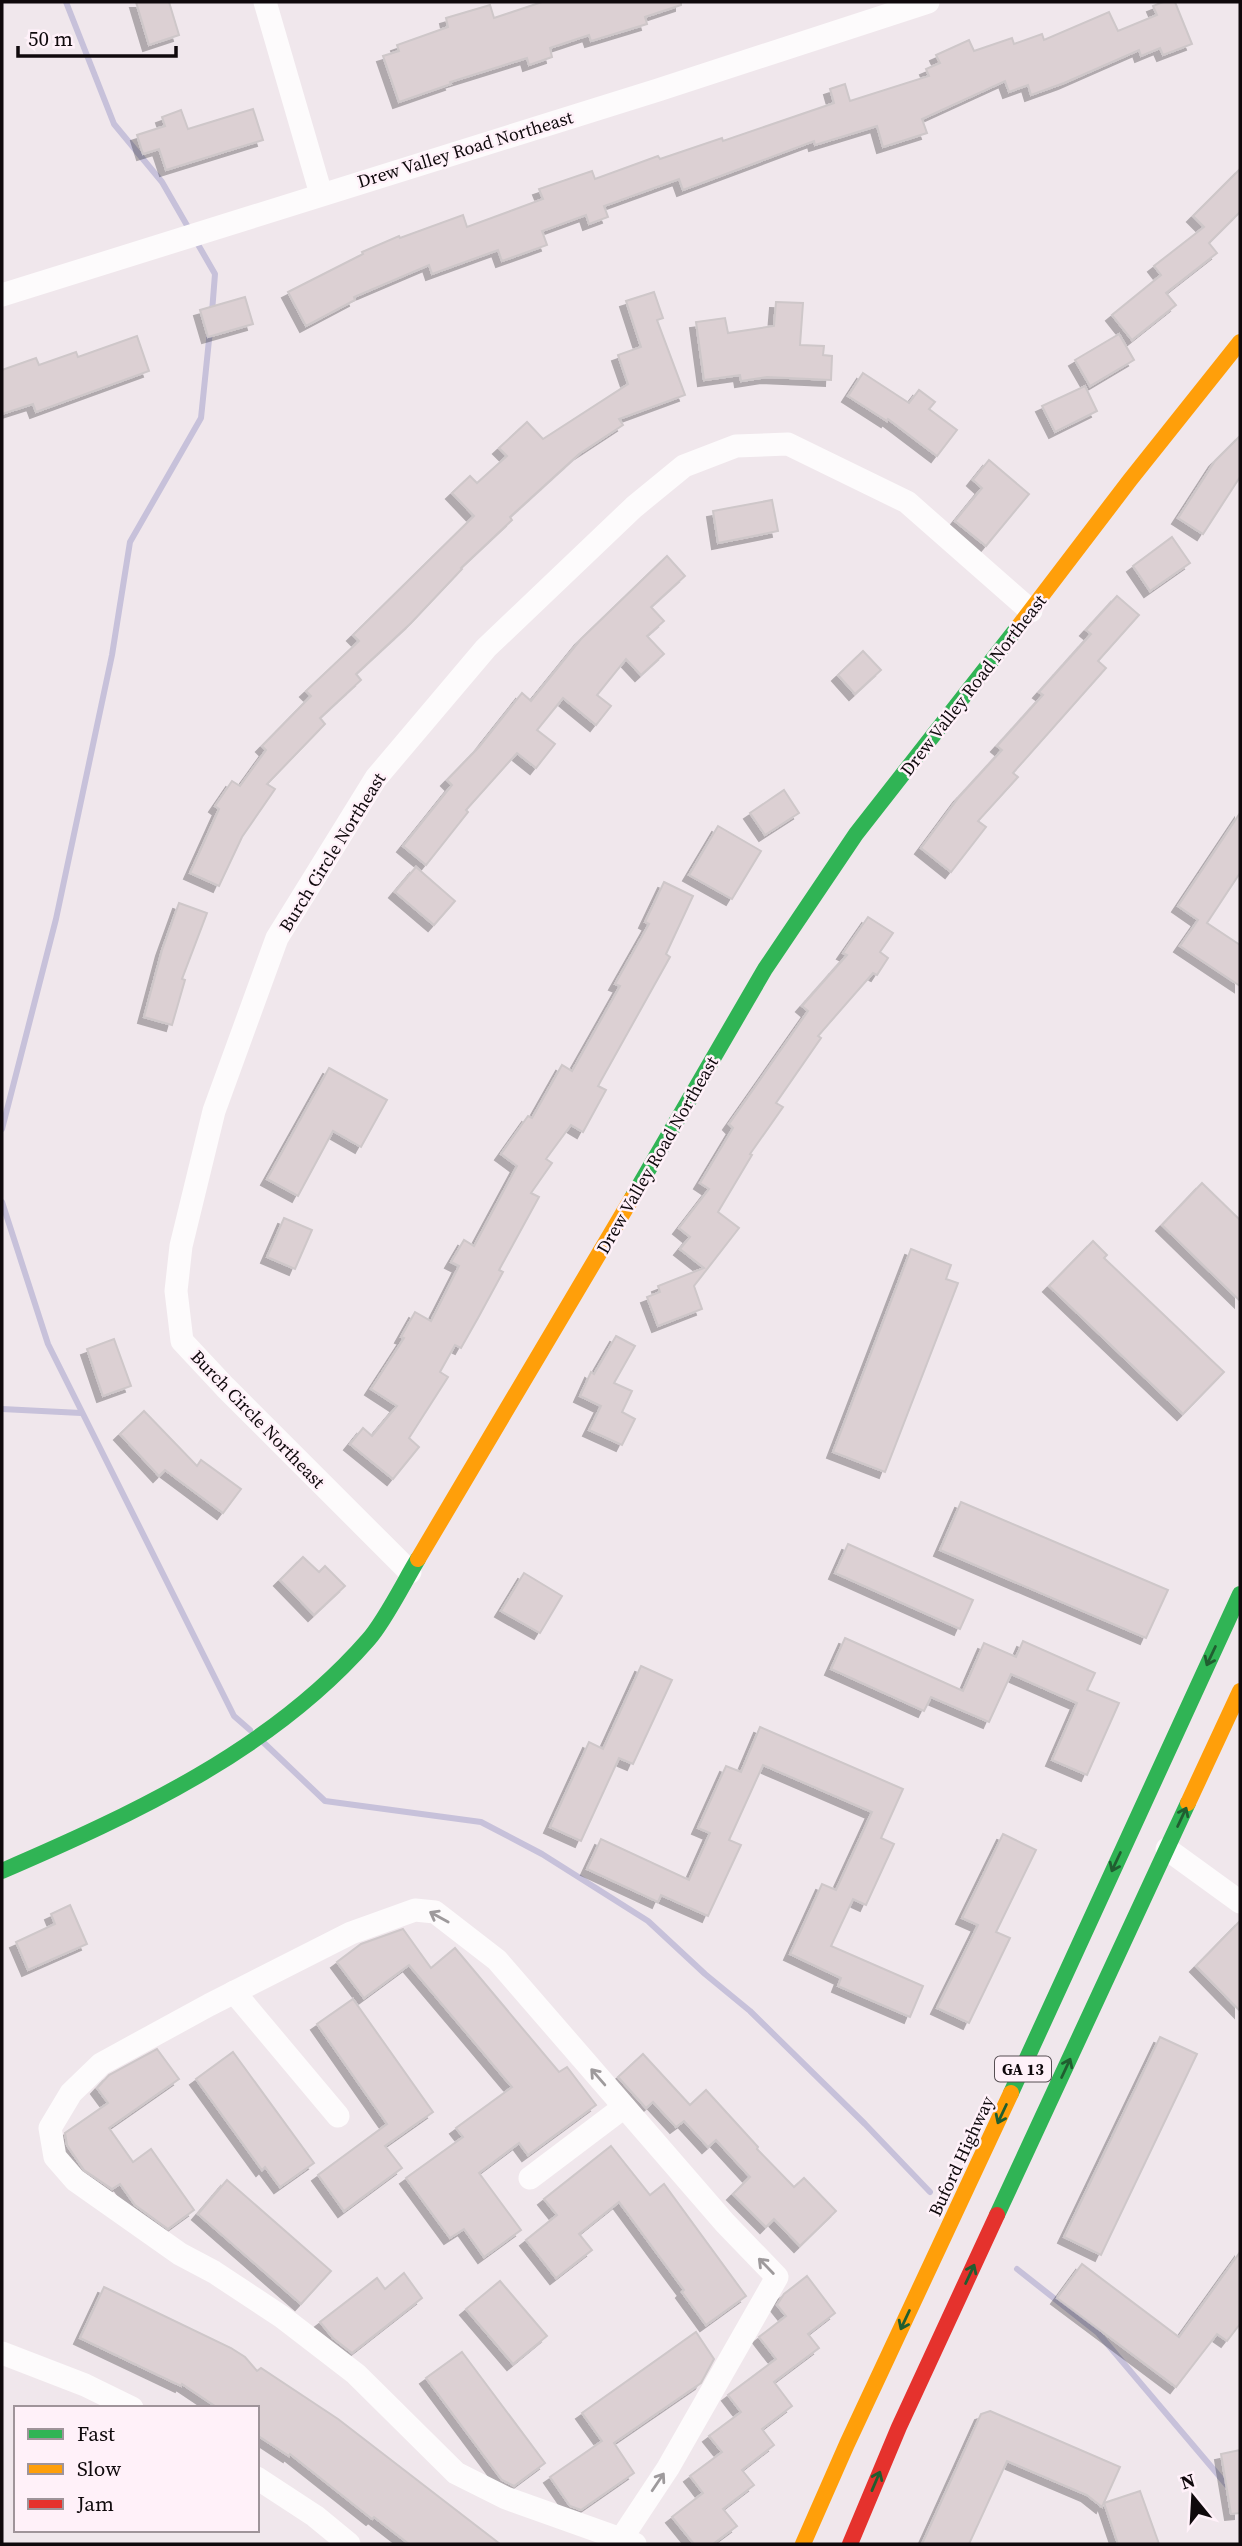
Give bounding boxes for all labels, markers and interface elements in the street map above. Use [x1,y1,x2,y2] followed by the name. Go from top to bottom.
[18,14,175,58] scale bar
[28,24,73,53] text: 50 m
[354,104,576,194] street label: Drew Valley Road Northeast
[894,589,1052,781] street label: Drew Valley Road Northeast
[273,768,391,936] street label: Burch Circle Northeast
[590,1052,724,1258] street label: Drew Valley Road Northeast
[185,1344,331,1494] street label: Burch Circle Northeast
[1204,1644,1217,1666] one-way arrow
[1176,1807,1189,1828] one-way arrow
[1109,1851,1122,1872] one-way arrow
[430,1910,450,1924] one-way arrow
[995,2056,1051,2082] road number: GA 13
[1060,2058,1073,2079] one-way arrow
[590,2069,606,2087] one-way arrow
[922,2091,1000,2220] street label: Buford Highway
[995,2103,1008,2124] one-way arrow
[757,2258,774,2275] one-way arrow
[964,2264,977,2285] one-way arrow
[898,2309,911,2330] one-way arrow
[14,2406,259,2532] legend
[77,2419,115,2448] text: Fast
[77,2454,121,2483] text: Slow
[1158,2462,1228,2532] north arrow
[1177,2466,1198,2495] text: N
[871,2471,884,2493] one-way arrow
[652,2472,666,2492] one-way arrow
[76,2489,114,2518] text: Jam

